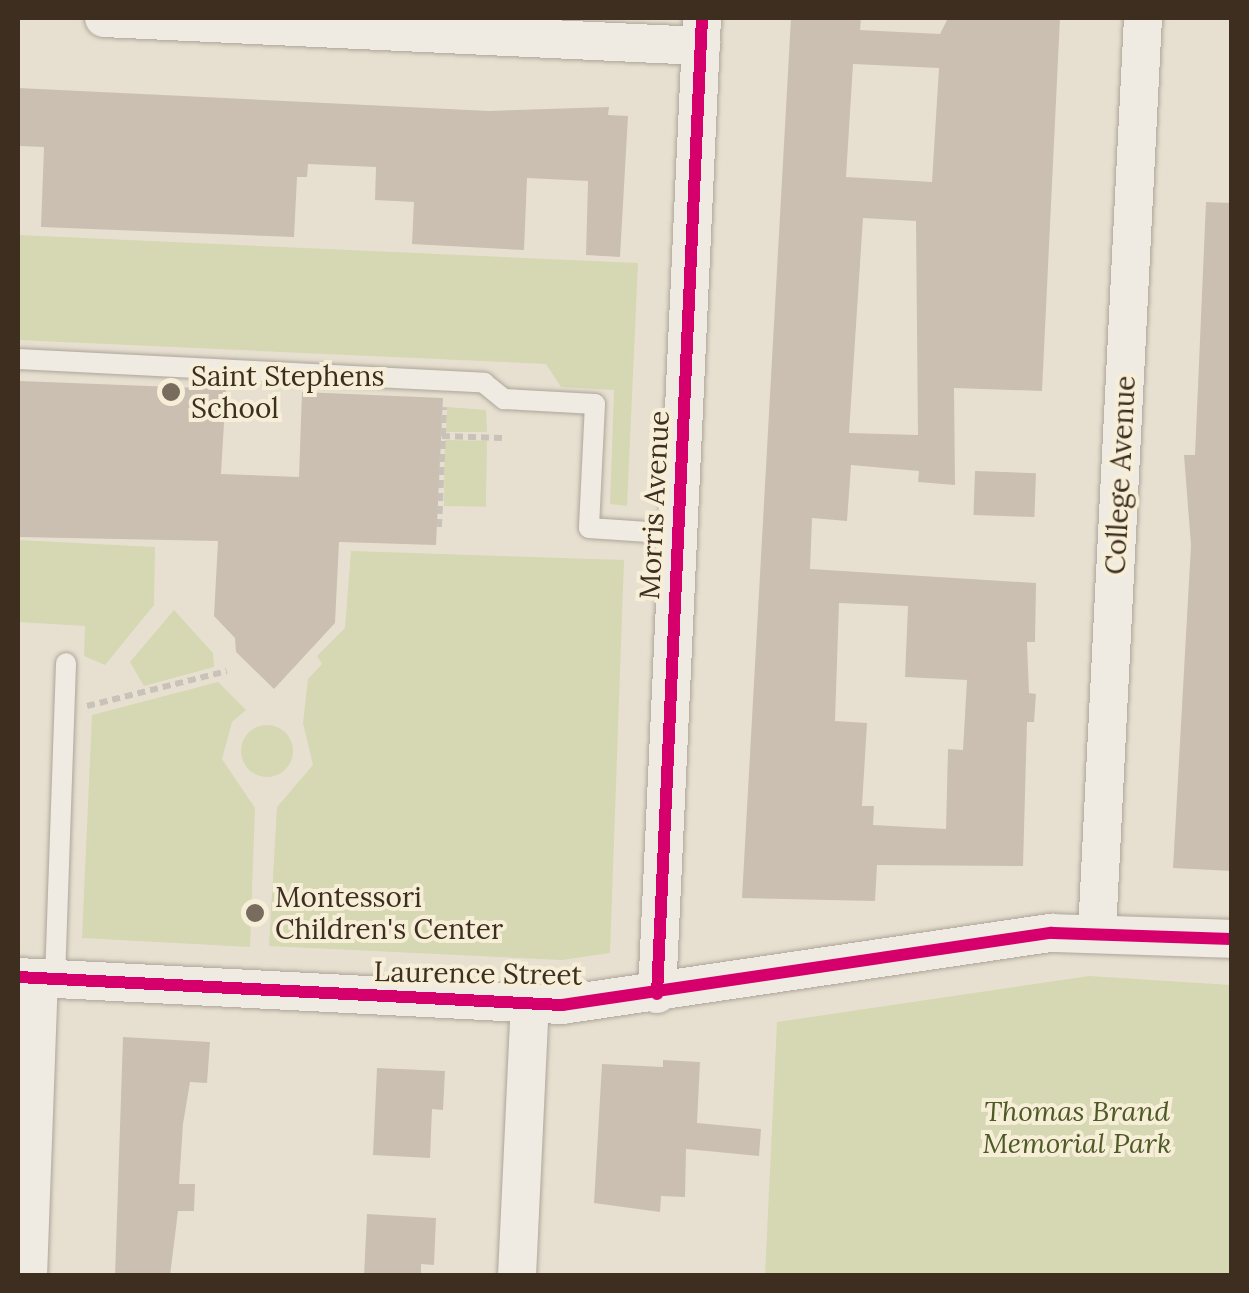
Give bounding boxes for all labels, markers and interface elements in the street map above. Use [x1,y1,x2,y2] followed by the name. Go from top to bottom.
[191,359,385,425] place label: Saint Stephens School
[1098,375,1142,575] street label: College Avenue
[160,381,182,403] marker: Saint Stephens School
[632,410,676,600] street label: Morris Avenue
[275,880,503,946] place label: Montessori Children's Center
[244,902,266,924] marker: Montessori Children's Center
[373,954,583,992] street label: Laurence Street
[983,1094,1171,1160] park label: Thomas Brand Memorial Park

